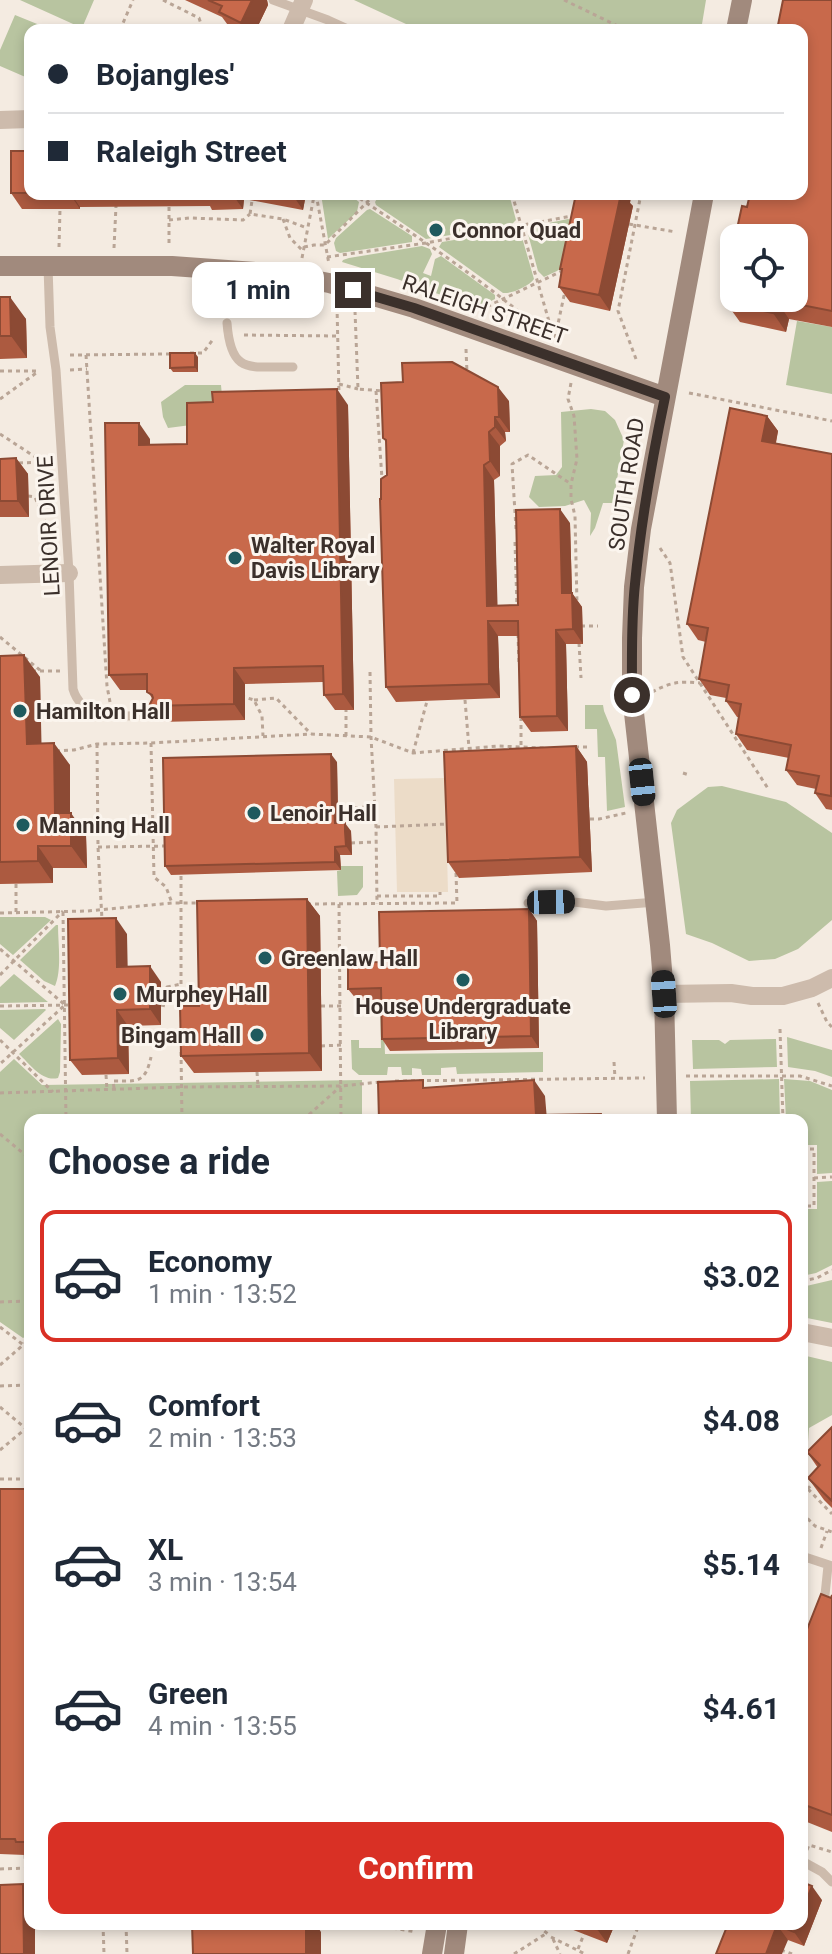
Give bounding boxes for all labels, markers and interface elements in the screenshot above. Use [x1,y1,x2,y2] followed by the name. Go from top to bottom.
[96,57,234,92] text: Bojangles'
[96,134,287,169] text: Raleigh Street
[452,218,581,243] place label: Connor Quad
[427,221,445,239] marker: Connor Quad
[720,224,808,312] map controls
[720,224,808,312] button: locate
[193,262,325,318] callout: 1 min
[399,270,570,349] street label: RALEIGH STREET
[335,272,371,308] route end
[225,275,291,305] text: 1 min
[604,416,649,552] street label: SOUTH ROAD
[32,455,65,597] street label: LENOIR DRIVE
[251,533,380,583] place label: Walter Royal Davis Library
[226,549,244,567] marker: Walter Royal Davis Library
[614,677,650,713] route start
[36,699,170,724] place label: Hamilton Hall
[11,702,29,720] marker: Hamilton Hall
[628,757,656,807] car
[270,801,377,826] place label: Lenoir Hall
[245,804,263,822] marker: Lenoir Hall
[39,813,170,838] place label: Manning Hall
[14,816,32,834] marker: Manning Hall
[527,890,575,914] car
[281,946,418,971] place label: Greenlaw Hall
[256,949,274,967] marker: Greenlaw Hall
[650,969,678,1019] car
[454,971,472,989] marker: House Undergraduate Library
[136,982,268,1007] place label: Murphey Hall
[111,985,129,1003] marker: Murphey Hall
[355,994,571,1044] place label: House Undergraduate Library
[121,1023,241,1048] place label: Bingam Hall
[248,1026,266,1044] marker: Bingam Hall
[48,1141,270,1183] text: Choose a ride
[52,1240,124,1312] icon: car
[148,1244,272,1279] text: Economy
[702,1259,780,1294] text: $3.02
[148,1279,297,1309] text: 1 min · 13:52
[52,1384,124,1456] icon: car
[148,1388,260,1423] text: Comfort
[702,1403,780,1438] text: $4.08
[148,1423,297,1453] text: 2 min · 13:53
[52,1528,124,1600] icon: car
[148,1532,183,1567] text: XL
[702,1547,780,1582] text: $5.14
[148,1567,297,1597] text: 3 min · 13:54
[52,1672,124,1744] icon: car
[148,1676,228,1711] text: Green
[702,1691,780,1726] text: $4.61
[148,1711,297,1741] text: 4 min · 13:55
[48,1822,784,1914] button: Confirm

